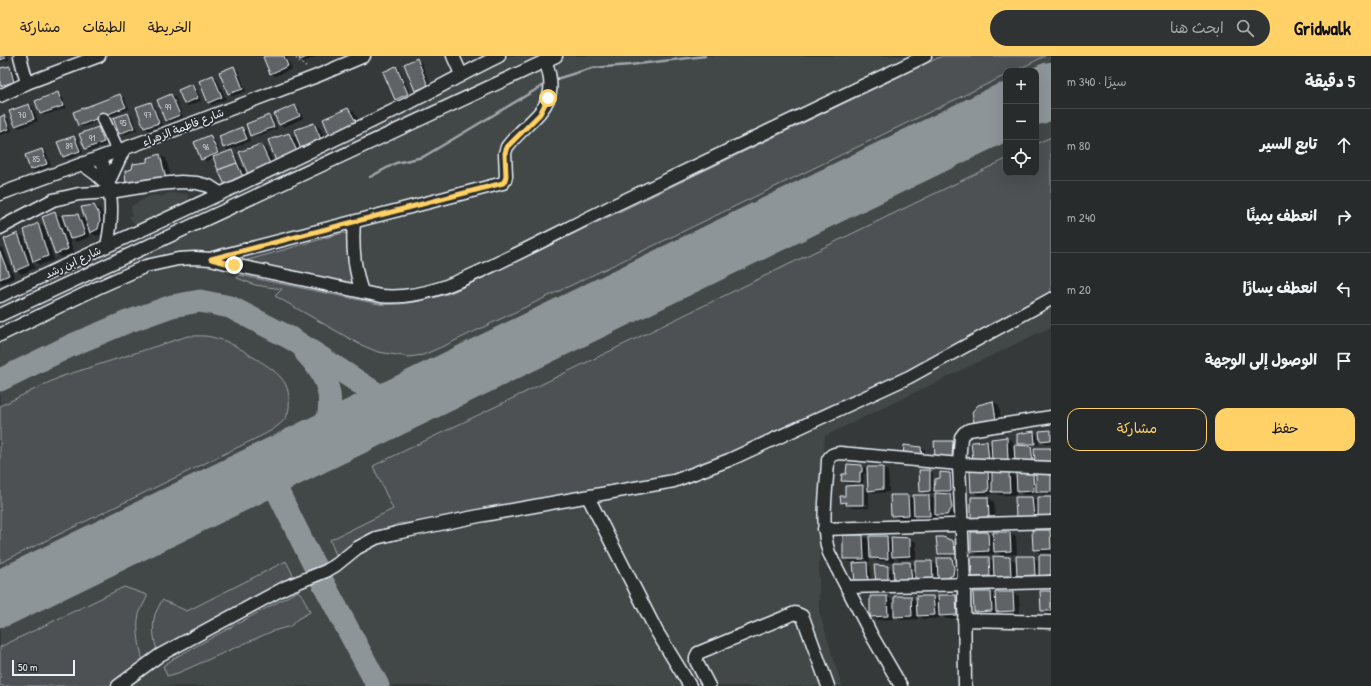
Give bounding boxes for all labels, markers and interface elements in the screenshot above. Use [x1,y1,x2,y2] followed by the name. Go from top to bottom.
[990,10,1270,46] search box
[1294,15,1351,41] text: Gridwalk
[20,17,60,36] text: مشاركة
[82,17,126,36] text: الطبقات
[148,17,191,36] text: الخريطة
[1170,17,1224,38] text: ابحث هنا
[1234,17,1256,39] icon: search
[1003,68,1039,176] map controls
[1003,68,1039,104] button: +
[1305,69,1355,92] text: 5 دقيقة
[1067,72,1127,90] text: سيرًا · 340 m
[539,89,557,107] route start
[165,101,172,113] house number: 99
[1003,104,1039,140] button: −
[140,105,226,151] street label: شارع فاطمة الزهراء
[18,109,26,121] house number: 70
[144,109,152,121] house number: 97
[119,117,127,129] house number: 95
[89,132,95,144] house number: 91
[1260,133,1317,154] text: تابع السير
[1333,134,1355,156] icon: ahead
[1067,136,1090,154] text: 80 m
[65,140,73,152] house number: 89
[1003,140,1039,176] button: locate
[203,141,210,153] house number: 96
[32,153,40,165] house number: 85
[1247,205,1317,226] text: انعطف يمينًا
[1333,206,1355,228] icon: right
[1067,208,1096,226] text: 240 m
[43,243,104,283] street label: شارع ابن رشد
[225,256,243,274] route end
[1243,277,1317,298] text: انعطف يسارًا
[1333,278,1355,300] icon: left
[1067,280,1091,298] text: 20 m
[1205,349,1317,370] text: الوصول إلى الوجهة
[1333,350,1355,372] icon: arrive
[1067,408,1207,451] button: مشاركة
[1215,408,1355,451] button: حفظ
[12,658,75,677] scale bar
[18,660,38,674] text: 50 m

